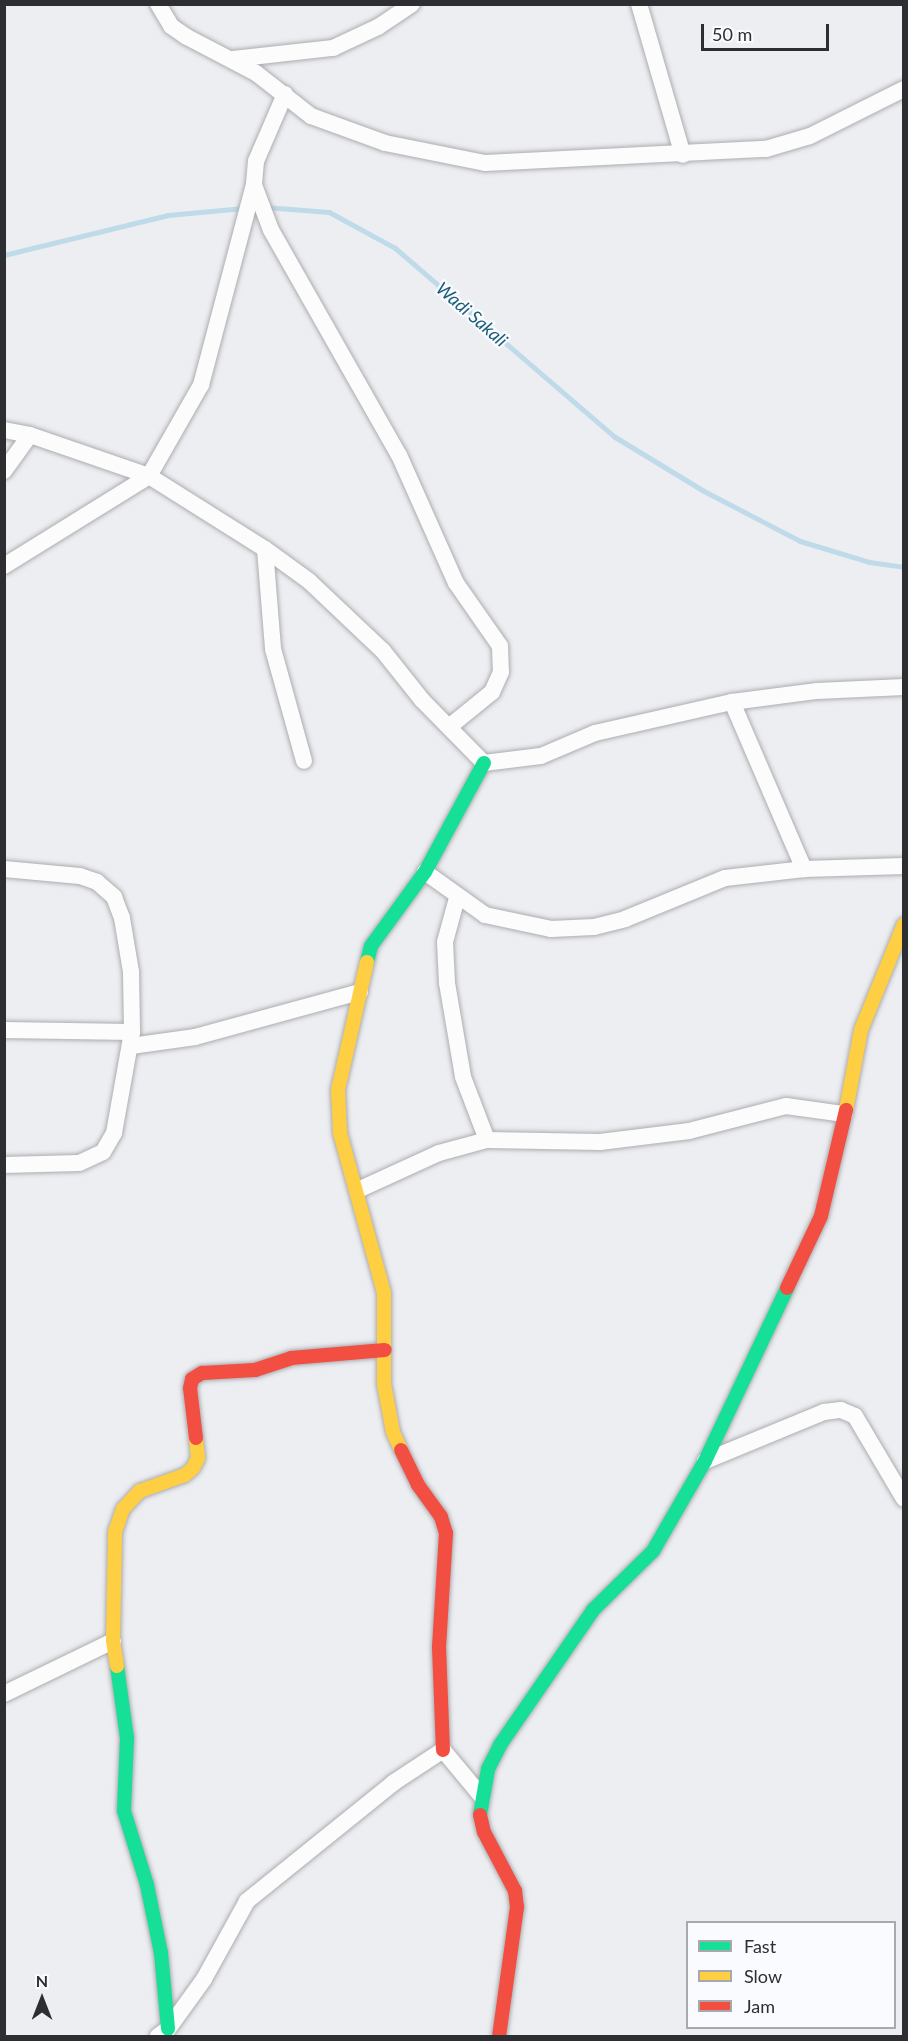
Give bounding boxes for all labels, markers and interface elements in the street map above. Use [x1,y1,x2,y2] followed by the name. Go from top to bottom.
[704,12,832,50] scale bar
[712,23,752,45] text: 50 m
[432,277,512,351] water label: Wadi Sakali
[686,1921,896,2029] legend
[744,1935,776,1957] text: Fast
[744,1965,782,1987] text: Slow
[12,1969,72,2029] north arrow
[36,1971,48,1990] text: N
[744,1995,775,2017] text: Jam

